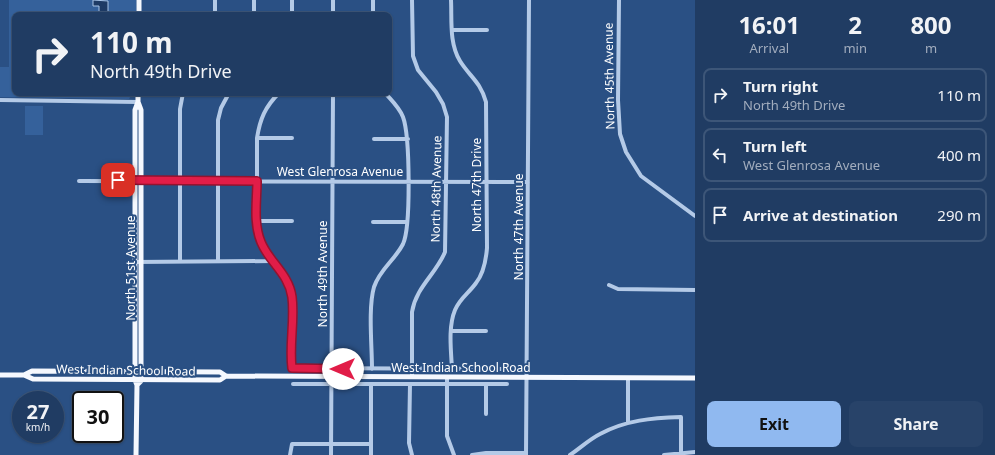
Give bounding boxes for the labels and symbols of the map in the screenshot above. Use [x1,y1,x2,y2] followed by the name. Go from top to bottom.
[600,22,618,130] street label: North 45th Avenue
[427,135,445,243] street label: North 48th Avenue
[468,138,485,232] street label: North 47th Drive
[101,163,135,197] pin
[277,163,404,180] street label: West Glenrosa Avenue
[510,173,527,280] street label: North 47th Avenue
[122,215,139,321] street label: North 51st Avenue
[314,220,331,327] street label: North 49th Avenue
[322,348,364,390] position arrow
[391,359,531,376] street label: West Indian School Road
[56,360,196,380] street label: West Indian School Road
[72,391,124,443] speed limit sign: 30

